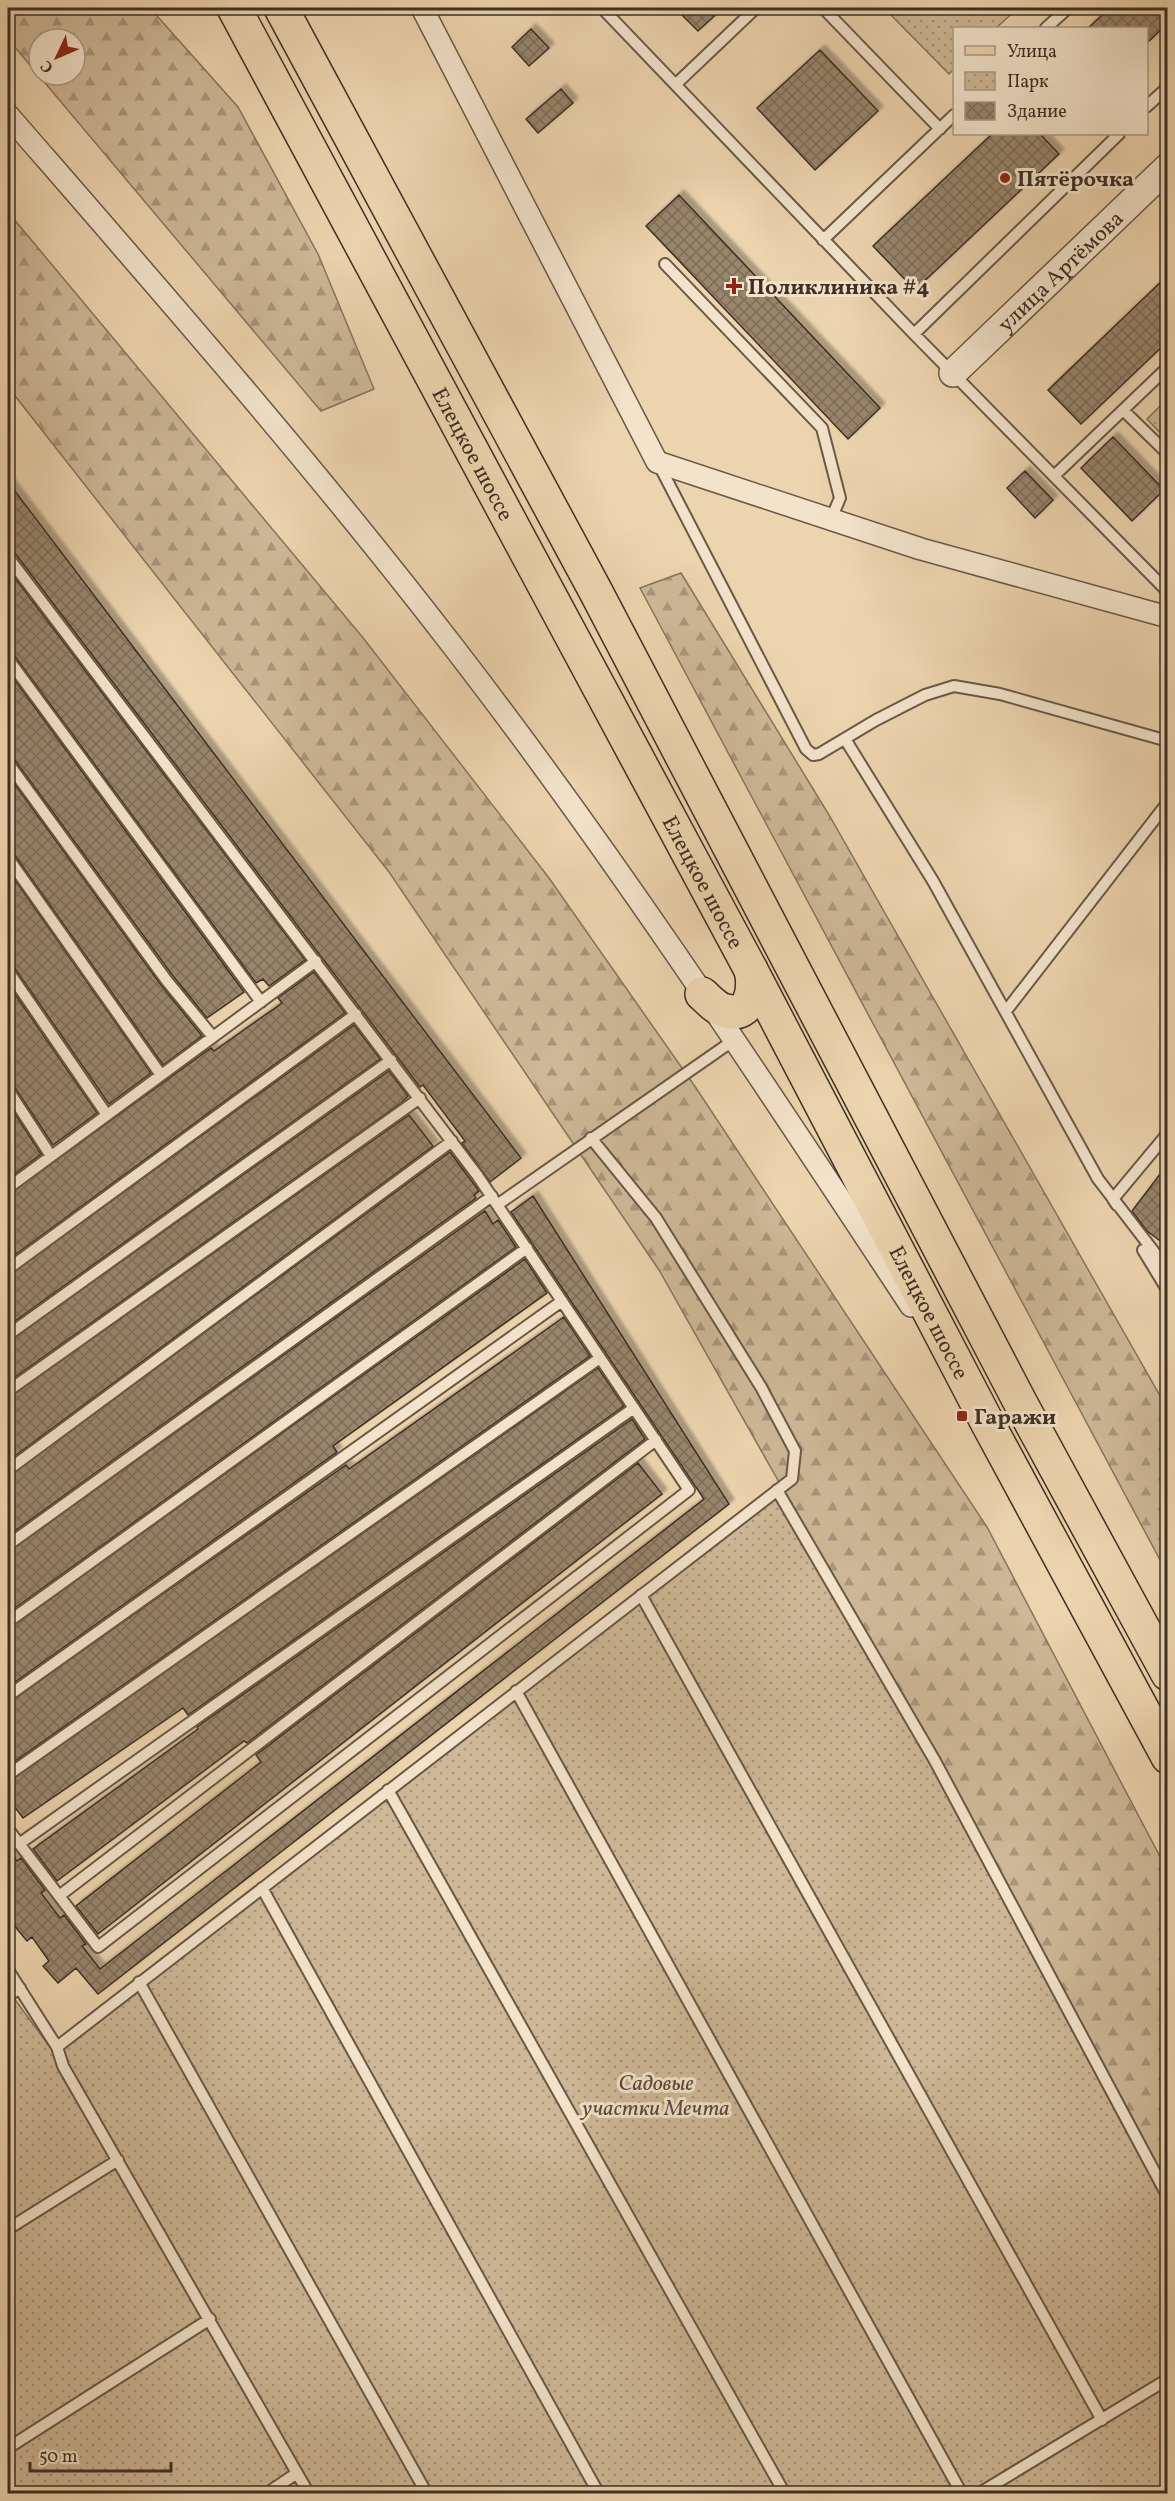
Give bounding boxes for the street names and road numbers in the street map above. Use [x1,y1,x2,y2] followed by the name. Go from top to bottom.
[992,204,1132,340] street label: улица Артёмова
[423,383,520,527] street label: Елецкое шоссе
[653,811,750,955] street label: Елецкое шоссе
[880,1241,975,1386] street label: Елецкое шоссе

